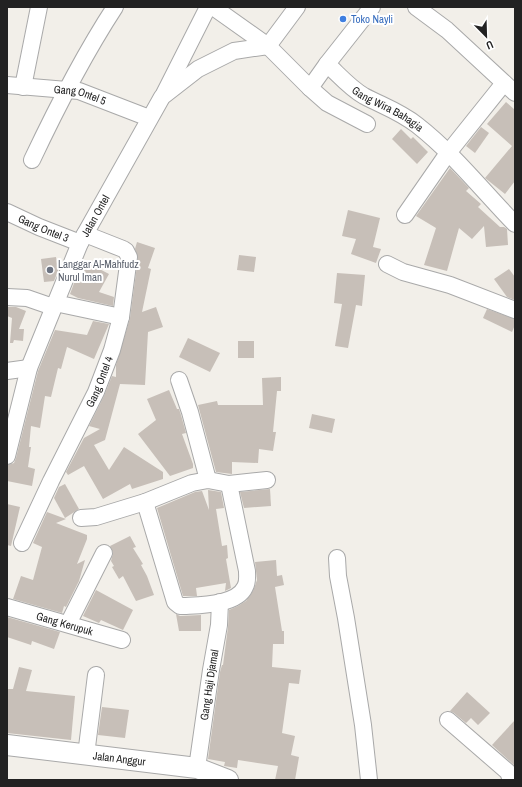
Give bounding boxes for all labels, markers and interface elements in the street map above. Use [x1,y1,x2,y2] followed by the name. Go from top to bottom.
[351,12,393,26] place label: Toko Nayli
[338,14,348,24] marker: Toko Nayli
[466,16,506,56] north arrow
[484,37,496,53] text: U
[53,82,108,108] street label: Gang Ontel 5
[349,83,426,134] street label: Gang Wira Bahagia
[78,192,113,239] street label: Jalan Ontel
[16,211,71,245] street label: Gang Ontel 3
[58,257,139,284] place label: Langgar Al-Mahfudz Nurul Iman
[45,265,55,275] marker: Langgar Al-Mahfudz Nurul Iman
[82,354,116,410] street label: Gang Ontel 4
[35,609,95,638] street label: Gang Kerupuk
[197,648,222,721] street label: Gang Haji Djamal
[92,748,146,769] street label: Jalan Anggur

